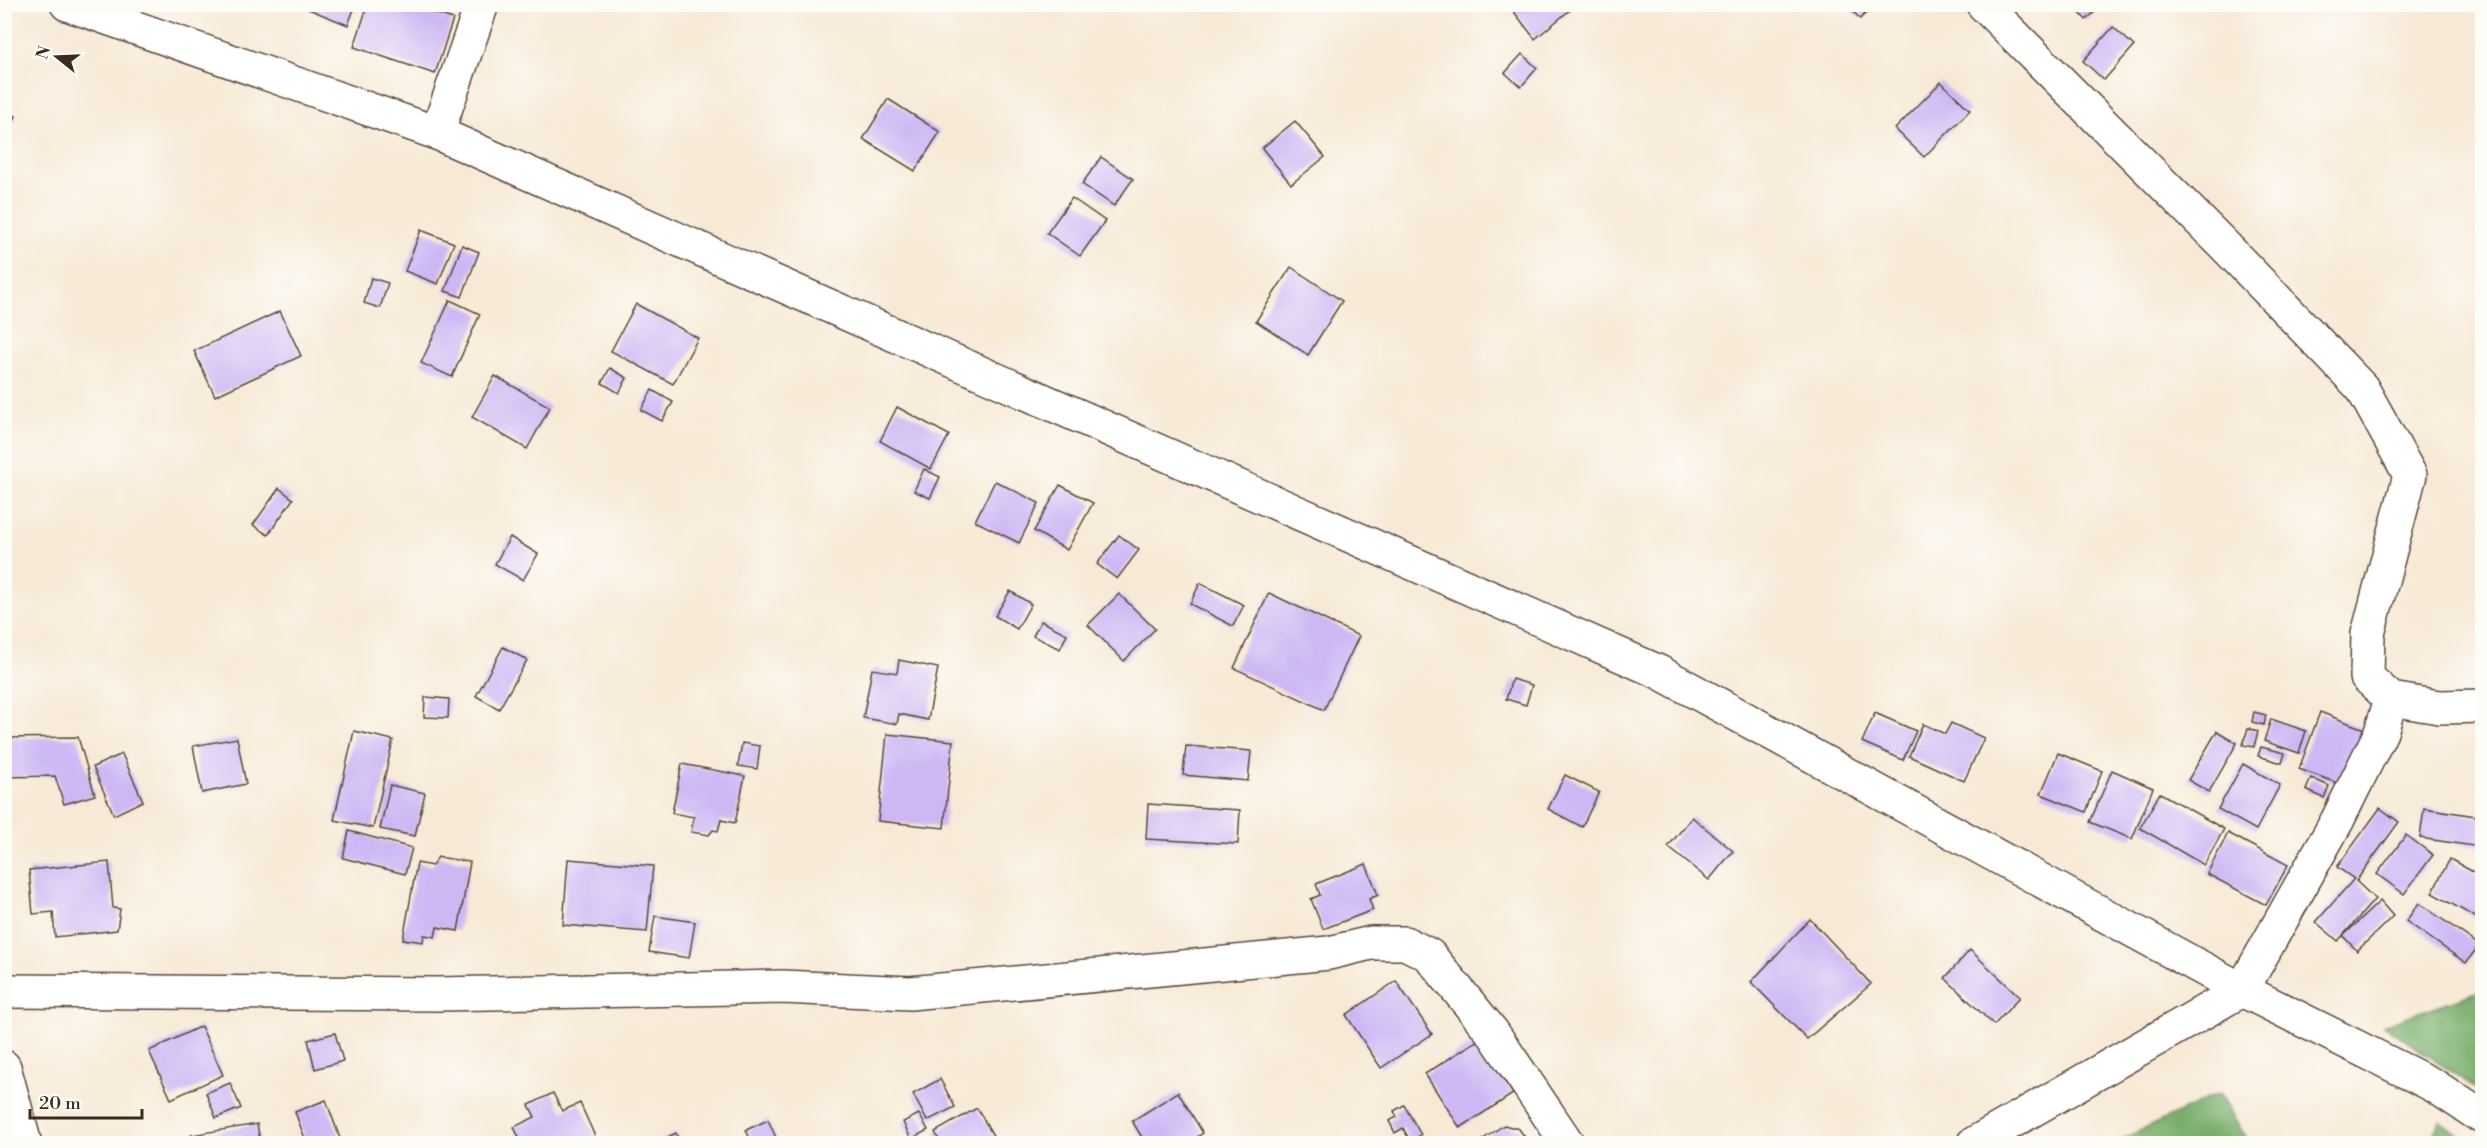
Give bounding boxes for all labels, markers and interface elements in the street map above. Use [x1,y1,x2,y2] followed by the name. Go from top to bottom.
[27,27,87,87] north arrow
[32,43,55,62] text: N
[30,1082,142,1120] scale bar
[39,1092,81,1115] text: 20 m

